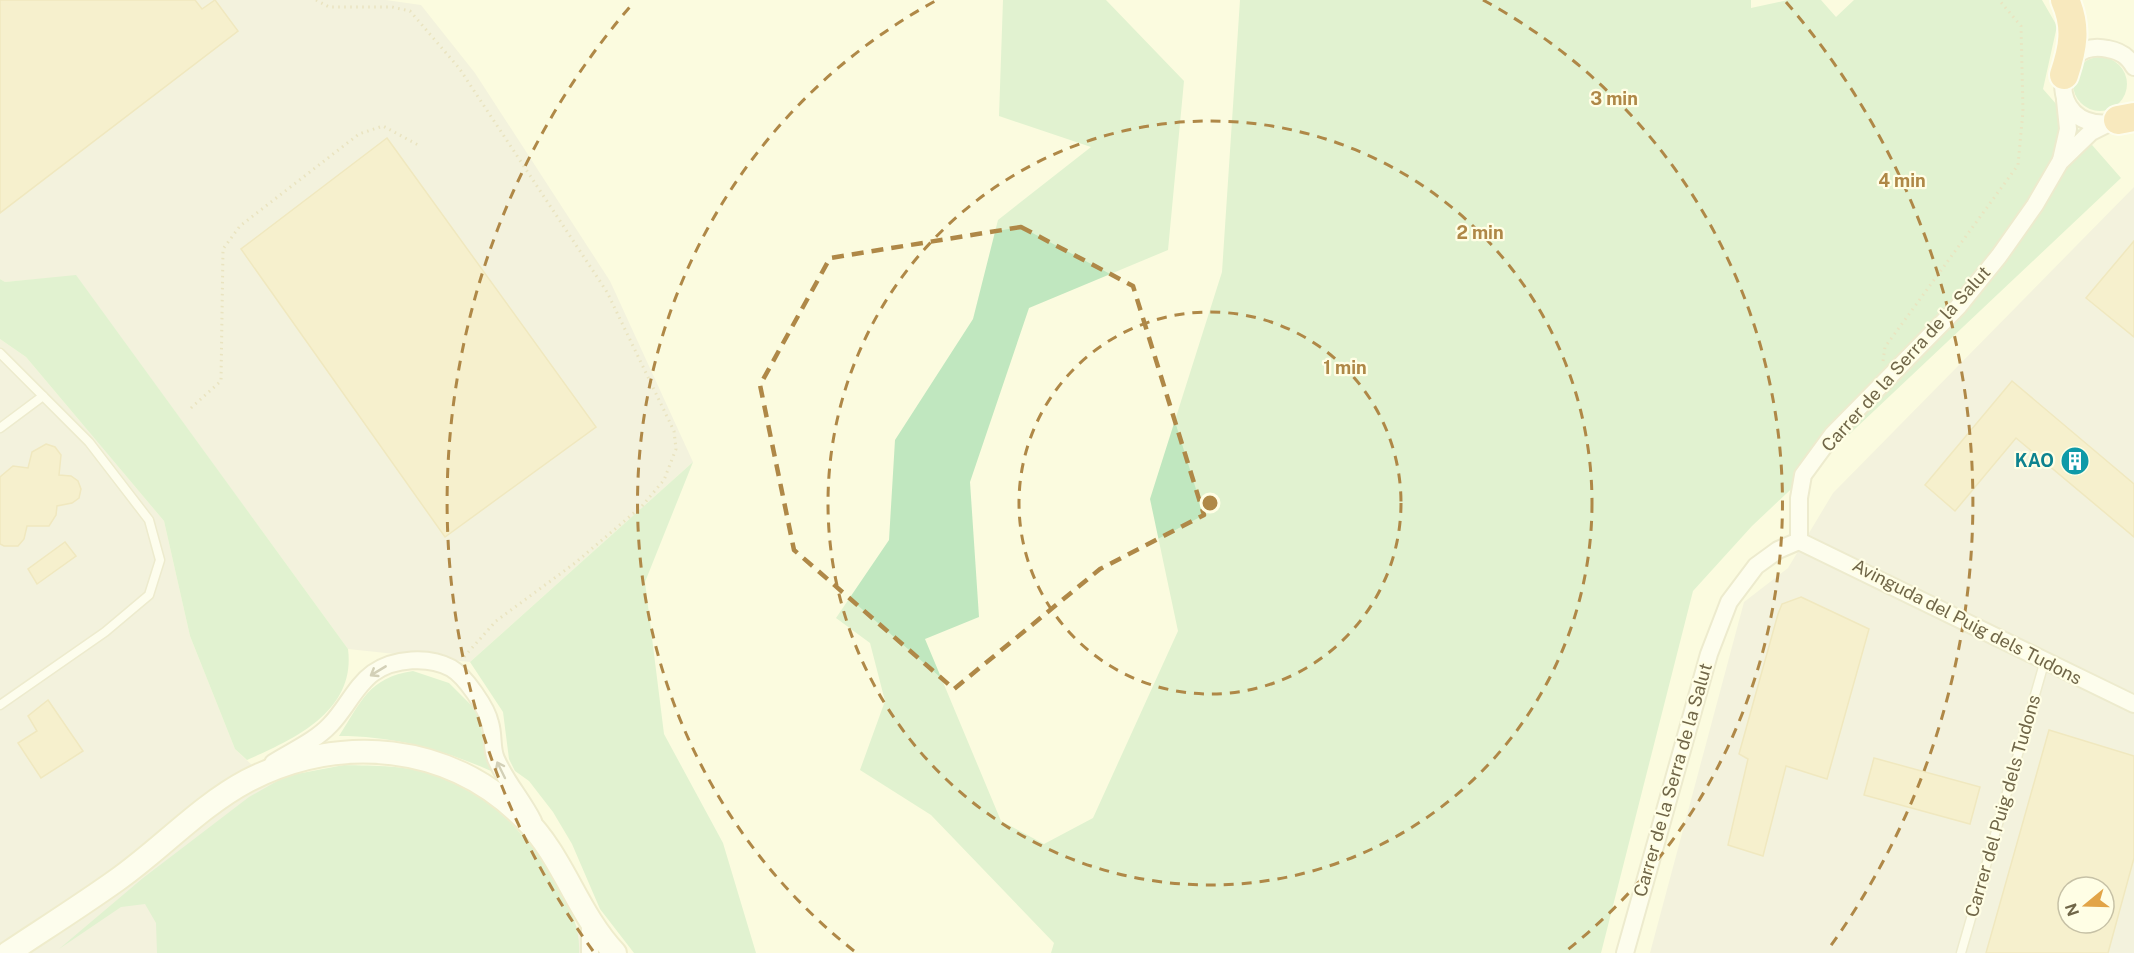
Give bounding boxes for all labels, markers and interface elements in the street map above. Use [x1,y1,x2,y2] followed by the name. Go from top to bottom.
[1590,88,1638,109] text: 3 min
[1878,170,1926,191] text: 4 min
[1456,222,1504,243] text: 2 min
[1817,262,1994,456] street label: Carrer de la Serra de la Salut
[1323,357,1367,378] text: 1 min
[2059,445,2091,477] building icon: KAO
[2015,450,2054,471] place label: KAO
[1200,493,1220,513] centre of rings
[1849,554,2085,689] street label: Avinguda del Puig dels Tudons
[1629,661,1716,899] street label: Carrer de la Serra de la Salut
[370,665,387,677] one-way arrow
[1961,692,2044,919] street label: Carrer del Puig dels Tudons
[495,762,507,780] one-way arrow
[2056,875,2116,935] north arrow
[2061,901,2083,919] text: N

